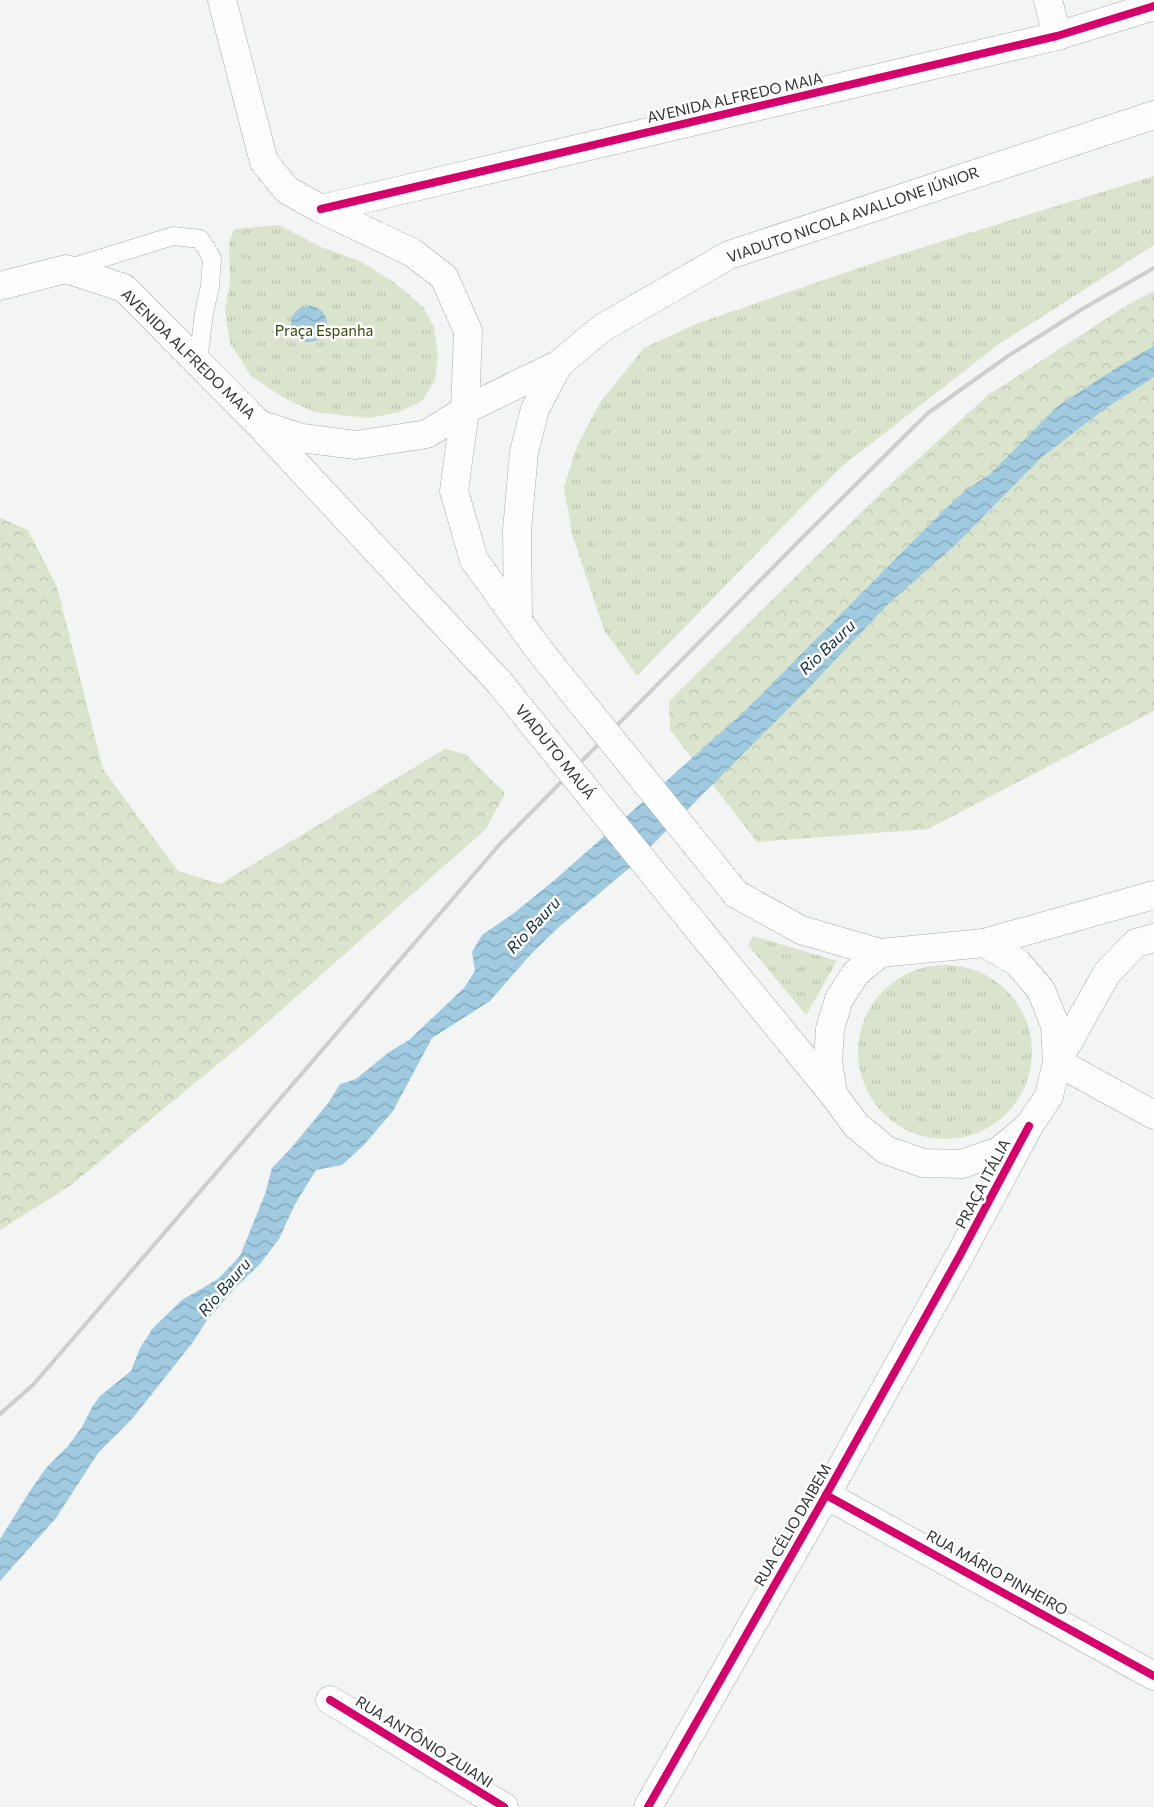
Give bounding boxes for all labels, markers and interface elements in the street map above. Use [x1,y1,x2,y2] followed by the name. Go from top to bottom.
[645,68,824,126] street label: AVENIDA ALFREDO MAIA
[724,161,981,266] street label: VIADUTO NICOLA AVALLONE JÚNIOR
[118,284,260,422] street label: AVENIDA ALFREDO MAIA
[275,321,373,339] park label: Praça Espanha
[795,615,859,678] water label: Rio Bauru
[512,700,600,802] street label: VIADUTO MAUÁ
[502,892,564,957] water label: Rio Bauru
[950,1135,1013,1231] street label: PRAÇA ITÁLIA
[193,1254,254,1319] water label: Rio Bauru
[749,1459,835,1589] street label: RUA CÉLIO DAIBEM
[924,1525,1072,1619] street label: RUA MÁRIO PINHEIRO
[353,1691,497,1791] street label: RUA ANTÔNIO ZUIANI

